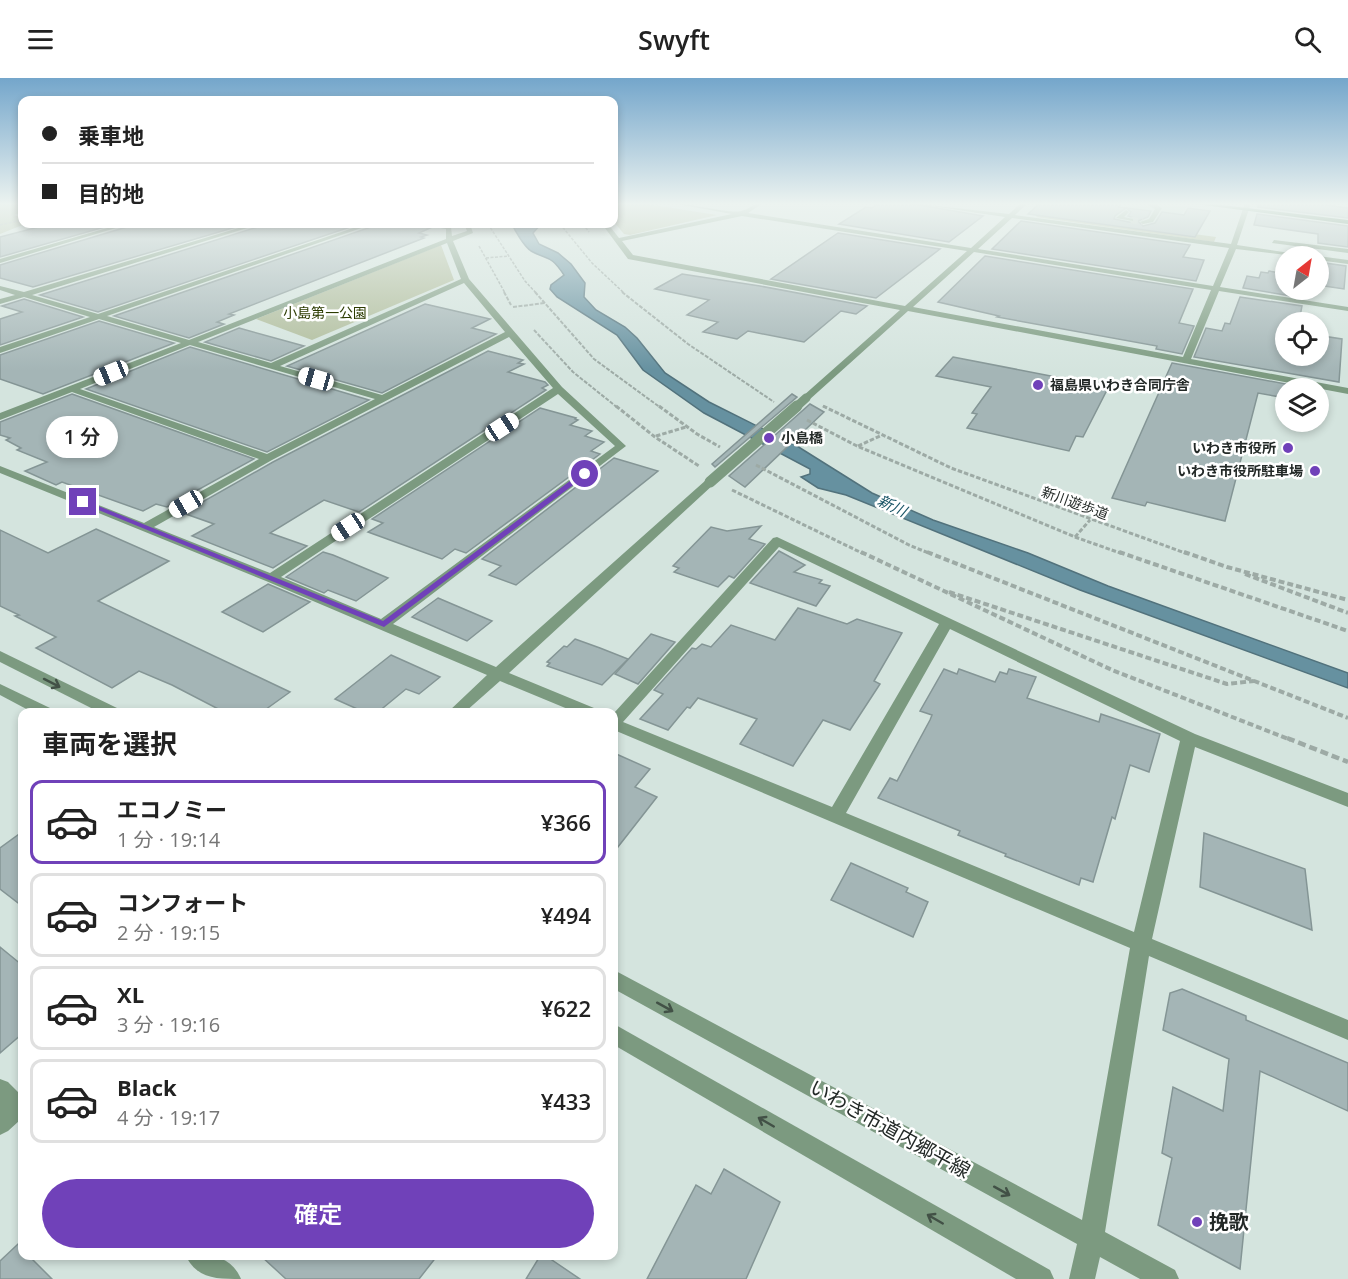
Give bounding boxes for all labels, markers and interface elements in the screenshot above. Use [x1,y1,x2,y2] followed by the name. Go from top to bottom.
[638,21,710,58] text: Swyft
[24,23,57,56] icon: menu
[1291,23,1324,56] icon: search
[78,120,144,150] text: 乗車地
[78,178,144,208] text: 目的地
[1275,246,1329,300] north arrow
[1275,246,1329,432] map controls
[283,303,367,322] park label: 小島第一公園
[1275,312,1329,366] button: locate
[91,358,131,388] car
[296,365,336,393] car
[1050,375,1190,394] place label: 福島県いわき合同庁舎
[1031,378,1045,392] marker: 福島県いわき合同庁舎
[1275,378,1329,432] button: layers
[482,410,522,444] car
[47,415,119,457] callout: 1 分
[64,423,100,450] text: 1 分
[781,428,823,447] place label: 小島橋
[762,431,776,445] marker: 小島橋
[1192,438,1276,457] place label: いわき市役所
[1281,441,1295,455] marker: いわき市役所
[571,460,598,487] route start
[1177,461,1303,480] place label: いわき市役所駐車場
[1308,464,1322,478] marker: いわき市役所駐車場
[1039,482,1111,523] street label: 新川遊歩道
[166,487,206,521] car
[69,488,96,515] route end
[875,490,912,522] water label: 新川
[328,510,368,544] car
[43,677,61,689] one-way arrow
[42,725,177,762] text: 車両を選択
[117,794,227,824] text: エコノミー
[45,795,99,849] icon: car
[541,807,591,837] text: ¥366
[117,826,220,853] text: 1 分 · 19:14
[117,887,248,917] text: コンフォート
[45,888,99,942] icon: car
[541,900,591,930] text: ¥494
[117,919,220,946] text: 2 分 · 19:15
[117,979,144,1009] text: XL
[45,981,99,1035] icon: car
[541,993,591,1023] text: ¥622
[656,1001,673,1013] one-way arrow
[117,1011,220,1038] text: 3 分 · 19:16
[117,1072,177,1102] text: Black
[805,1073,976,1184] street label: いわき市道内郷平線
[45,1074,99,1128] icon: car
[541,1086,591,1116] text: ¥433
[117,1104,220,1131] text: 4 分 · 19:17
[758,1115,775,1127] one-way arrow
[42,1179,594,1248] button: 確定
[993,1185,1010,1197] one-way arrow
[1209,1208,1249,1235] place label: 挽歌
[927,1212,944,1224] one-way arrow
[1190,1215,1204,1229] marker: 挽歌

